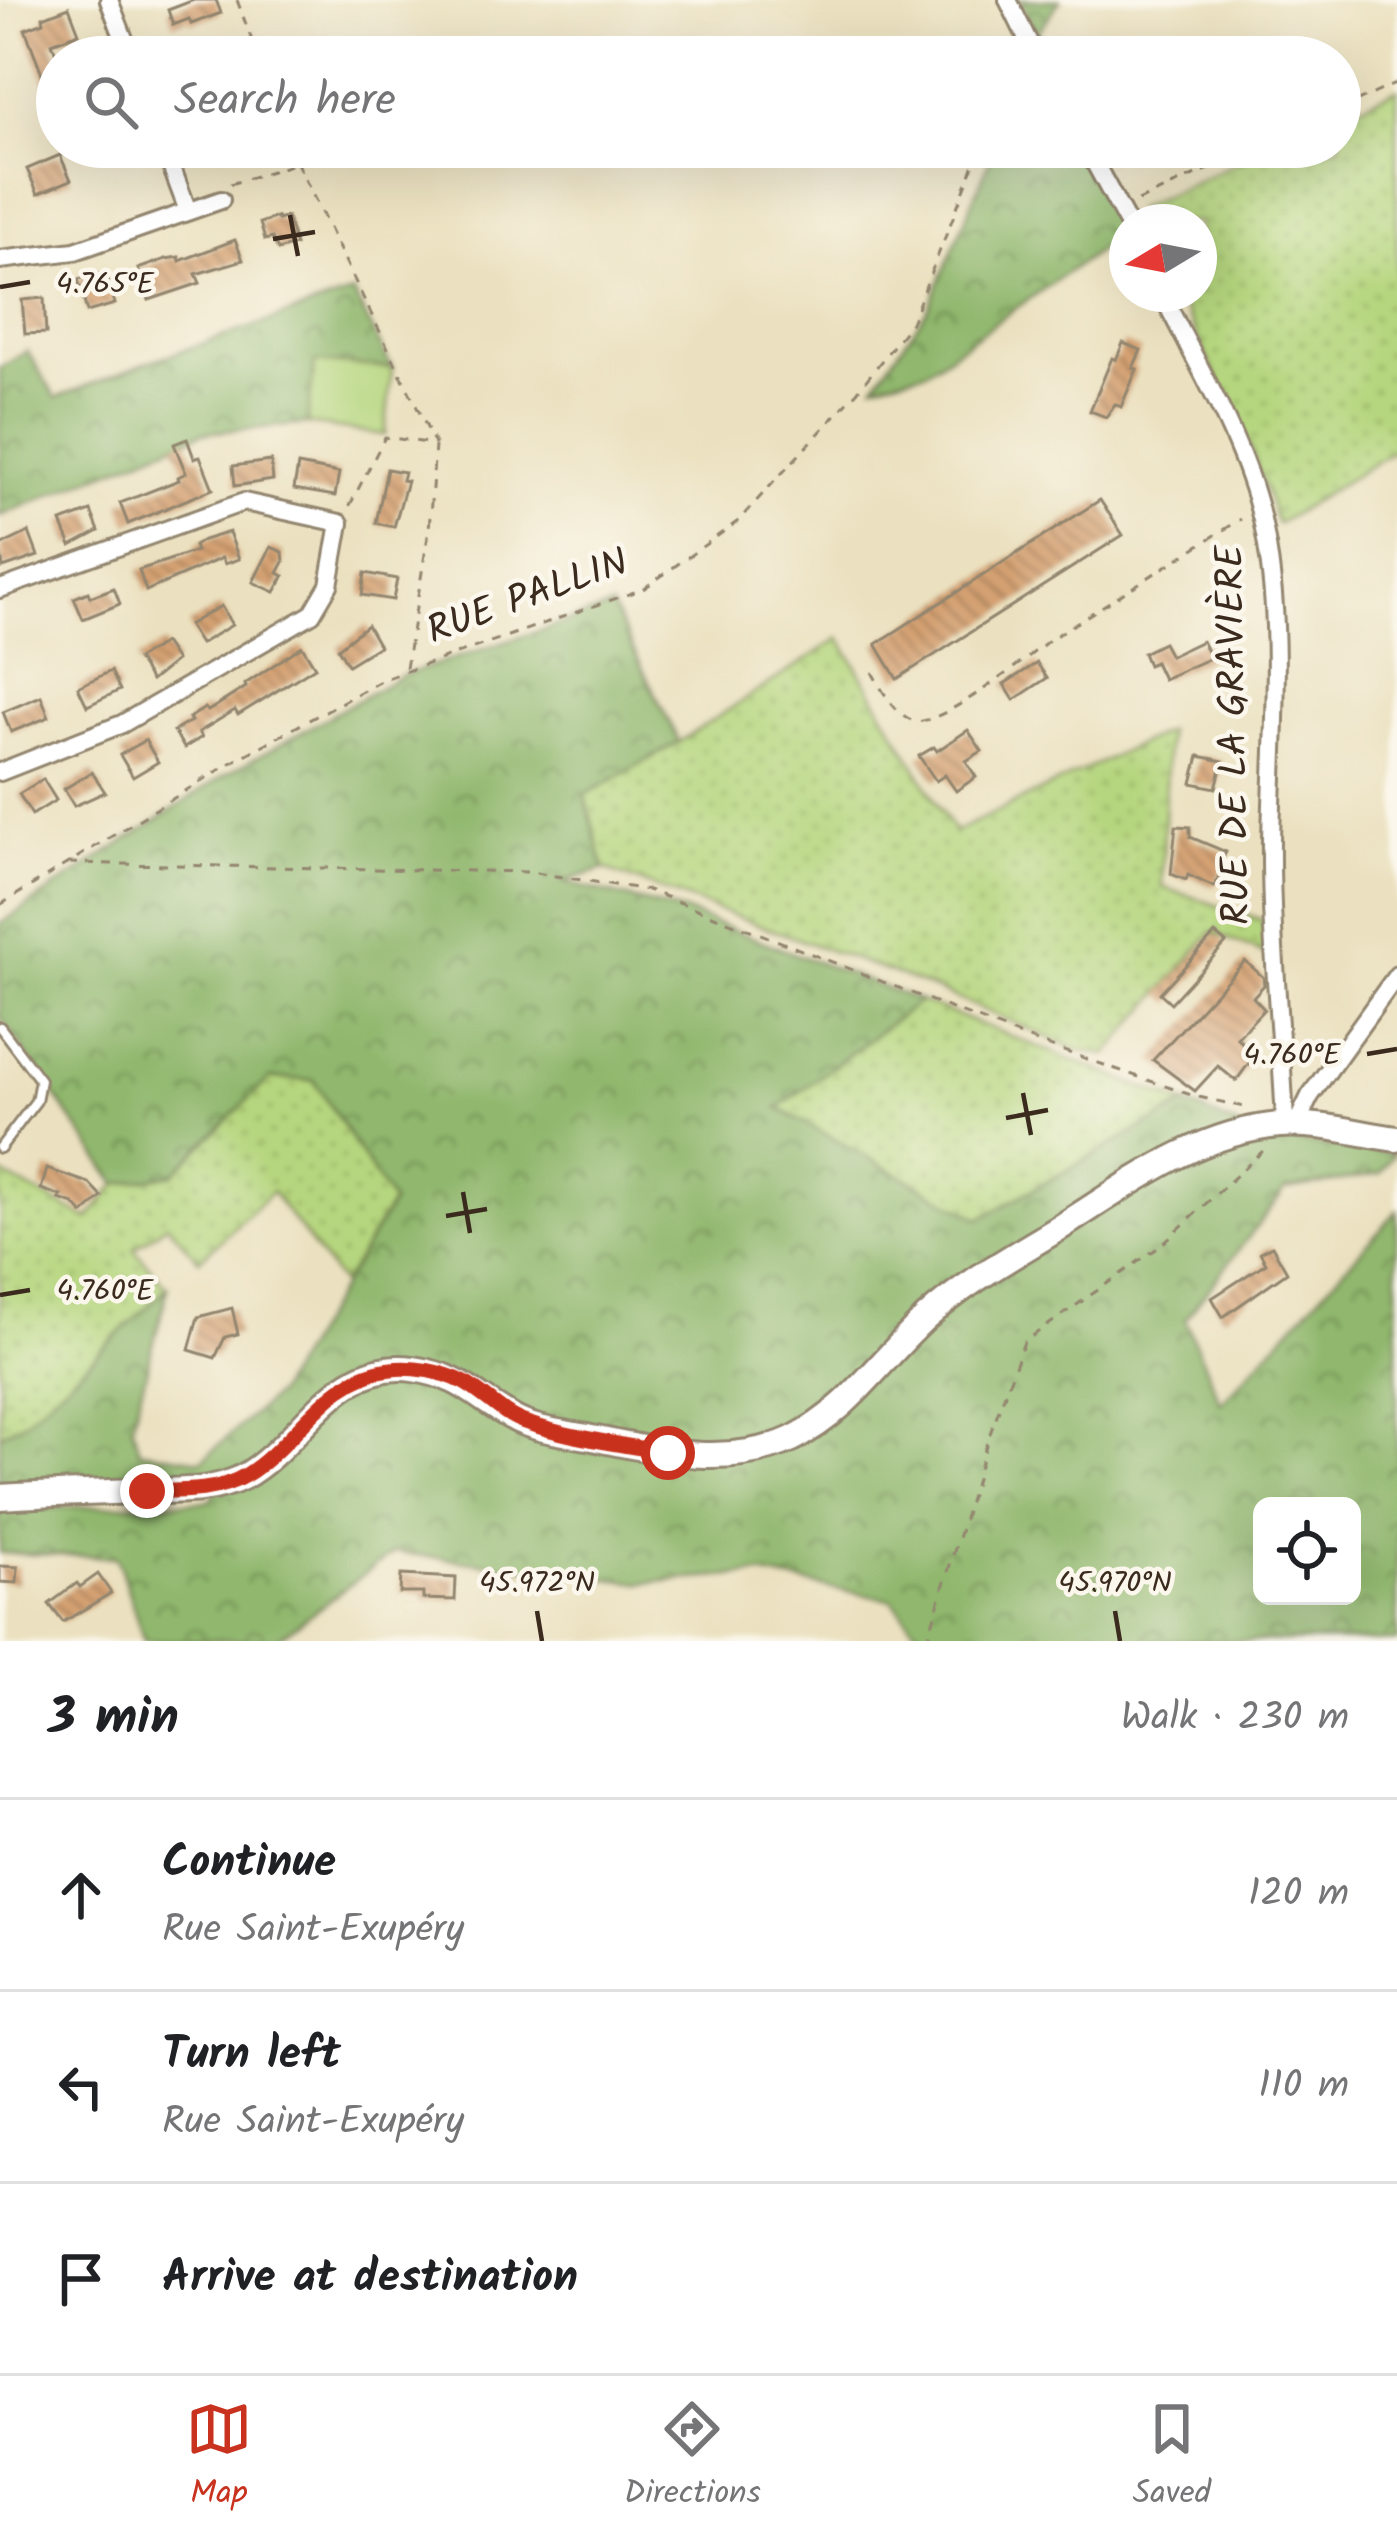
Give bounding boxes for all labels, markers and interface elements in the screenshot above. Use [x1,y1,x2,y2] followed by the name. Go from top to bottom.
[36,36,1361,168] search box
[174,66,396,138] text: Search here
[78,69,144,135] icon: search
[1109,204,1217,312] north arrow
[56,261,155,309] text: 4.765°E
[418,533,638,663] street label: RUE PALLIN
[1201,543,1269,926] street label: RUE DE LA GRAVIÈRE
[1244,1032,1342,1080] text: 4.760°E
[57,1268,155,1316] text: 4.760°E
[641,1426,695,1480] route start
[120,1464,174,1518] route end
[1253,1497,1361,1605] map controls
[1253,1497,1361,1605] button: locate
[479,1560,595,1608] text: 45.972°N
[1058,1560,1172,1608] text: 45.970°N
[48,1679,179,1760] text: 3 min
[1121,1688,1349,1750] text: Walk · 230 m
[162,1828,336,1900] text: Continue
[48,1862,114,1928] icon: ahead
[1248,1864,1349,1926] text: 120 m
[162,1900,464,1962] text: Rue Saint-Exupéry
[162,2020,341,2092] text: Turn left
[48,2054,114,2120] icon: left
[1258,2056,1349,2118] text: 110 m
[162,2092,464,2154] text: Rue Saint-Exupéry
[162,2243,578,2315] text: Arrive at destination
[48,2246,114,2312] icon: arrive
[186,2396,252,2521] tab: Map
[624,2396,761,2521] tab: Directions
[1133,2396,1211,2521] tab: Saved

